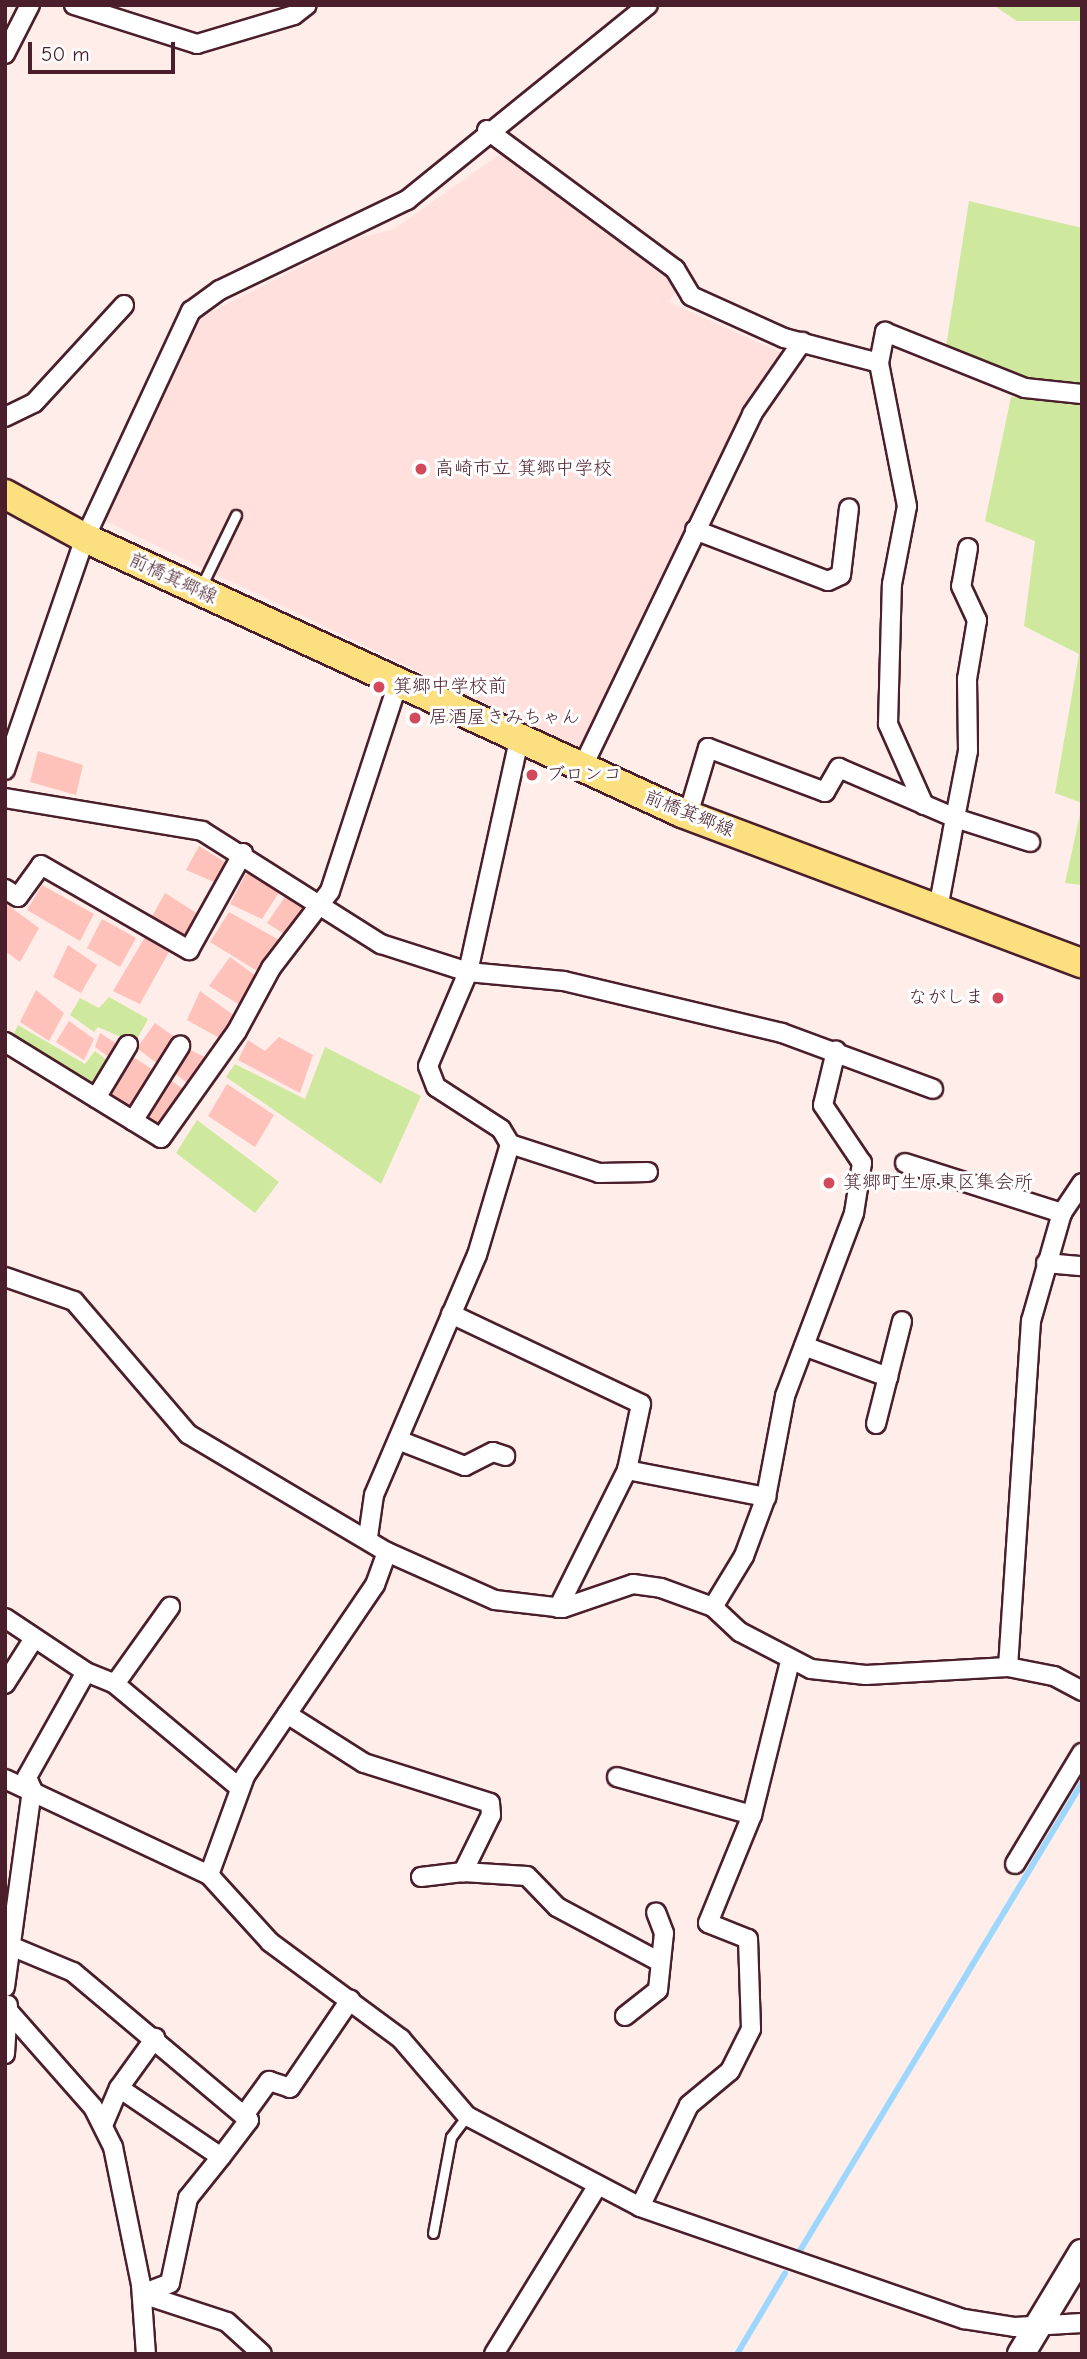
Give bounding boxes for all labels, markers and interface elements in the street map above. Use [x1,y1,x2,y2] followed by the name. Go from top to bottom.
[32,28,178,72] scale bar
[41,42,90,66] text: 50 m
[435,458,612,480] place label: 高崎市立 箕郷中学校
[413,461,429,477] marker: 高崎市立 箕郷中学校
[125,549,221,609] street label: 前橋箕郷線
[393,676,507,698] place label: 箕郷中学校前
[371,679,387,695] marker: 箕郷中学校前
[429,707,581,729] place label: 居酒屋きみちゃん
[407,710,423,726] marker: 居酒屋きみちゃん
[546,764,622,786] place label: ブロンコ
[524,767,540,783] marker: ブロンコ
[641,786,737,842] street label: 前橋箕郷線
[908,987,984,1009] place label: ながしま
[990,990,1006,1006] marker: ながしま
[843,1172,1033,1194] place label: 箕郷町生原東区集会所
[821,1175,837,1191] marker: 箕郷町生原東区集会所

